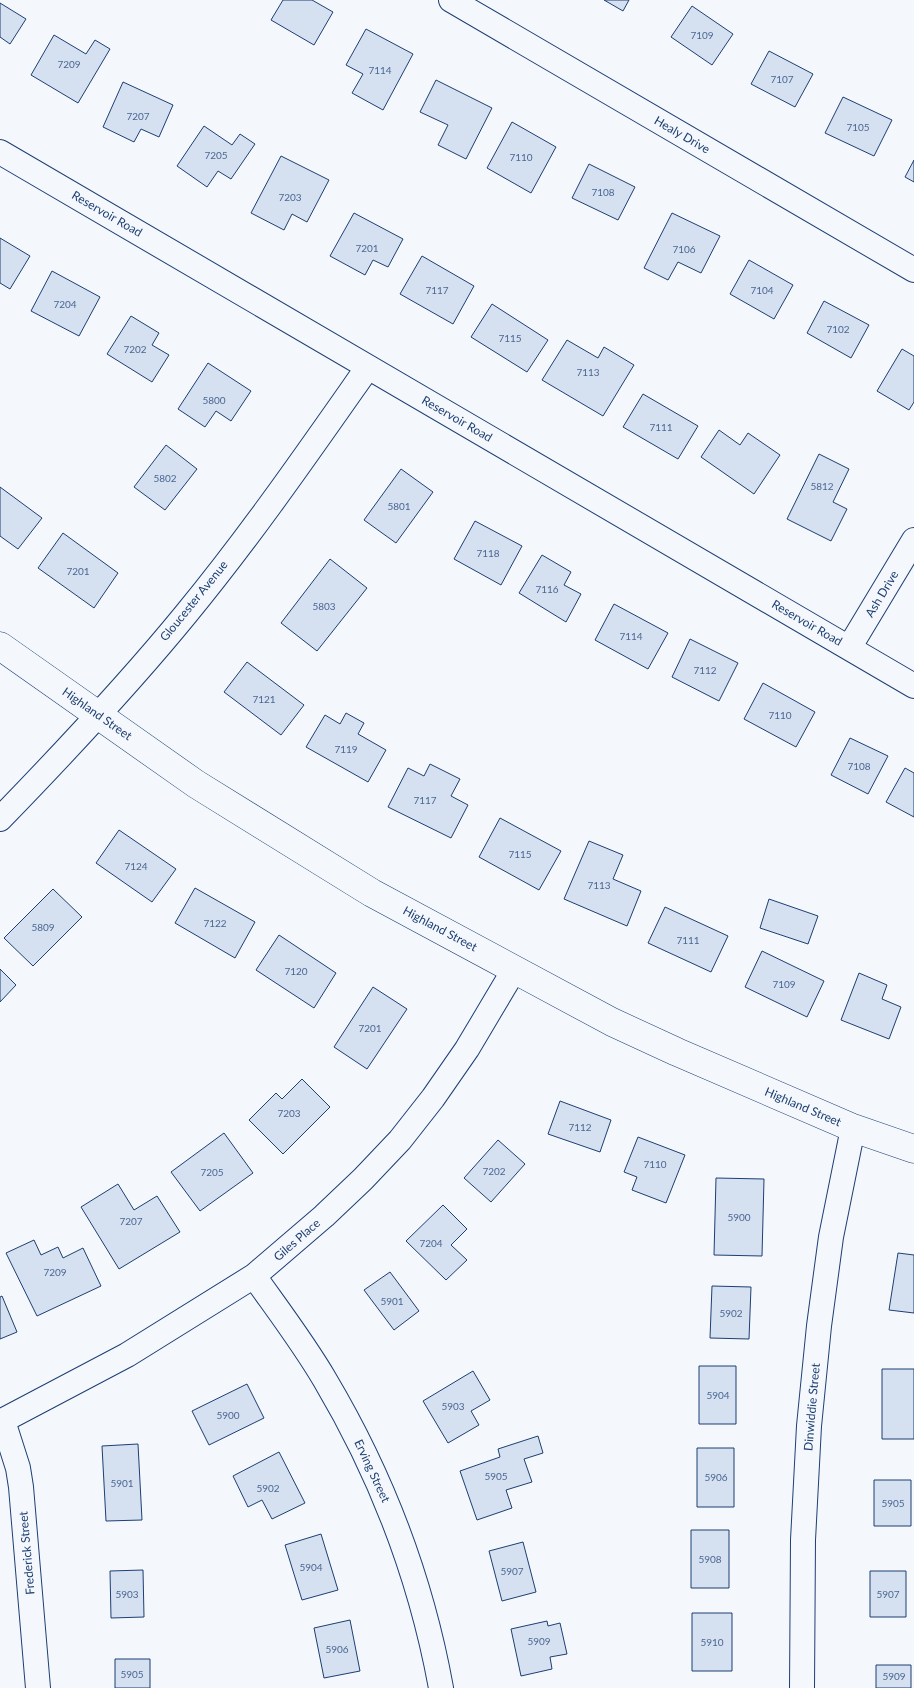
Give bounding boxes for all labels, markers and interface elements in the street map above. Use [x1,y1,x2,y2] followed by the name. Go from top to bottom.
[690,29,714,41] house number: 7109
[57,58,81,70] house number: 7209
[368,64,392,76] house number: 7114
[770,73,794,85] house number: 7107
[126,110,150,122] house number: 7207
[652,113,713,156] street label: Healy Drive
[846,121,870,133] house number: 7105
[204,149,228,161] house number: 7205
[509,151,533,163] house number: 7110
[591,186,615,198] house number: 7108
[69,187,145,240] street label: Reservoir Road
[278,191,302,203] house number: 7203
[355,242,379,254] house number: 7201
[672,243,696,255] house number: 7106
[425,284,449,296] house number: 7117
[750,284,774,296] house number: 7104
[53,298,77,310] house number: 7204
[826,323,850,335] house number: 7102
[498,332,522,344] house number: 7115
[123,343,147,355] house number: 7202
[576,366,600,378] house number: 7113
[419,392,495,445] street label: Reservoir Road
[202,394,226,406] house number: 5800
[649,421,673,433] house number: 7111
[153,472,177,484] house number: 5802
[810,480,834,492] house number: 5812
[387,500,411,512] house number: 5801
[476,547,500,559] house number: 7118
[157,557,231,644] street label: Gloucester Avenue
[66,565,90,577] house number: 7201
[862,568,901,620] street label: Ash Drive
[535,583,559,595] house number: 7116
[769,596,845,649] street label: Reservoir Road
[312,600,336,612] house number: 5803
[619,630,643,642] house number: 7114
[693,664,717,676] house number: 7112
[59,684,136,744] street label: Highland Street
[252,693,276,705] house number: 7121
[768,709,792,721] house number: 7110
[334,743,358,755] house number: 7119
[847,760,871,772] house number: 7108
[413,794,437,806] house number: 7117
[508,848,532,860] house number: 7115
[124,860,148,872] house number: 7124
[587,879,611,891] house number: 7113
[401,903,480,955] street label: Highland Street
[203,917,227,929] house number: 7122
[31,921,55,933] house number: 5809
[676,934,700,946] house number: 7111
[284,965,308,977] house number: 7120
[772,978,796,990] house number: 7109
[358,1022,382,1034] house number: 7201
[763,1084,844,1130] street label: Highland Street
[277,1107,301,1119] house number: 7203
[568,1121,592,1133] house number: 7112
[643,1158,667,1170] house number: 7110
[482,1165,506,1177] house number: 7202
[200,1166,224,1178] house number: 7205
[727,1211,751,1223] house number: 5900
[119,1215,143,1227] house number: 7207
[270,1215,323,1264] street label: Giles Place
[419,1237,443,1249] house number: 7204
[43,1266,67,1278] house number: 7209
[380,1295,404,1307] house number: 5901
[719,1307,743,1319] house number: 5902
[800,1362,823,1452] street label: Dinwiddie Street
[706,1389,730,1401] house number: 5904
[441,1400,465,1412] house number: 5903
[216,1409,240,1421] house number: 5900
[351,1437,394,1505] street label: Erving Street
[484,1470,508,1482] house number: 5905
[704,1471,728,1483] house number: 5906
[110,1477,134,1489] house number: 5901
[256,1482,280,1494] house number: 5902
[881,1497,905,1509] house number: 5905
[15,1510,38,1595] street label: Frederick Street
[698,1553,722,1565] house number: 5908
[299,1561,323,1573] house number: 5904
[500,1565,524,1577] house number: 5907
[115,1588,139,1600] house number: 5903
[876,1588,900,1600] house number: 5907
[527,1635,551,1647] house number: 5909
[700,1636,724,1648] house number: 5910
[325,1643,349,1655] house number: 5906
[120,1668,144,1680] house number: 5905
[882,1670,906,1682] house number: 5909

